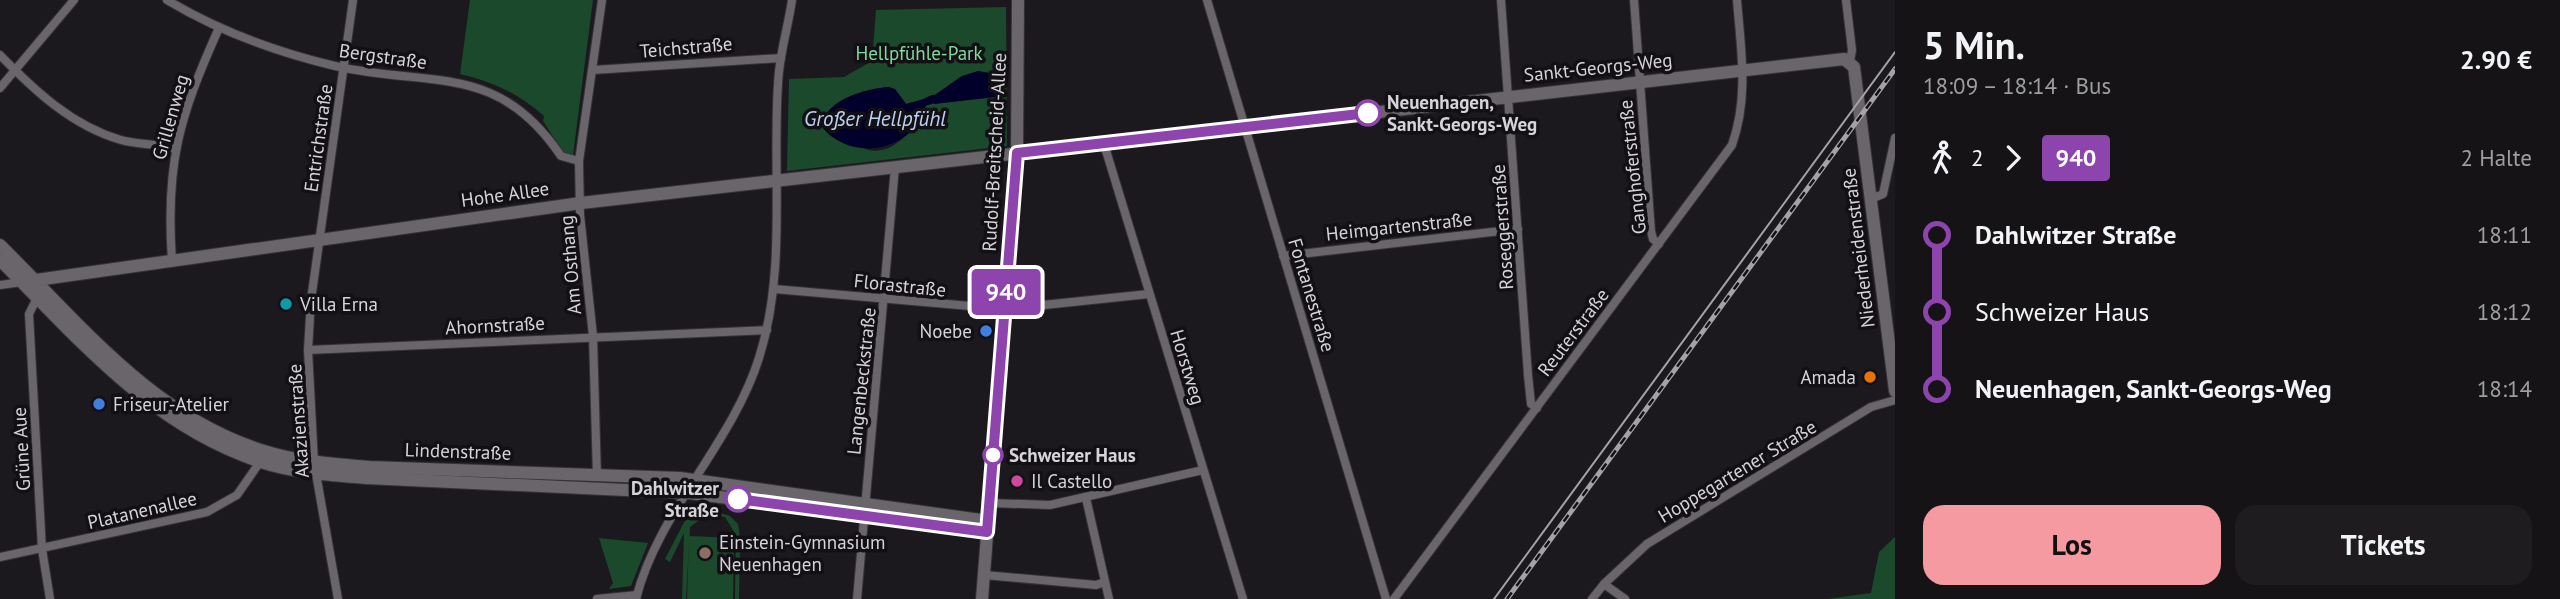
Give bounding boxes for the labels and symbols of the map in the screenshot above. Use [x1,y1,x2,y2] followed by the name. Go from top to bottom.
[639,31,733,63] street label: Teichstraße
[337,38,429,74] street label: Bergstraße
[855,41,983,65] park label: Hellpfühle-Park
[1523,47,1673,87] street label: Sankt-Georgs-Weg
[977,52,1011,252] street label: Rudolf-Breitscheid-Allee
[146,72,194,162] street label: Grillenweg
[299,82,337,194] street label: Entrichstraße
[1387,90,1537,136] place label: Neuenhagen, Sankt-Georgs-Weg
[1613,99,1651,235] street label: Ganghoferstraße
[1355,100,1381,126] marker: Neuenhagen, Sankt-Georgs-Weg
[804,105,946,132] water label: Großer Hellpfühl
[1486,163,1518,291] street label: Roseggerstraße
[1836,167,1880,329] street label: Niederheidenstraße
[459,176,551,212] street label: Hohe Allee
[1325,206,1473,246] street label: Heimgartenstraße
[554,214,586,316] street label: Am Osthang
[1283,235,1341,355] street label: Fontanestraße
[853,268,947,302] street label: Florastraße
[966,269,1046,315] line badge: 940
[1532,283,1614,381] street label: Reuterstraße
[299,292,378,316] place label: Villa Erna
[278,296,294,312] marker: Villa Erna
[841,306,881,456] street label: Langenbeckstraße
[445,310,545,340] street label: Ahornstraße
[919,319,972,343] place label: Noebe
[978,323,994,339] marker: Noebe
[1165,327,1211,407] street label: Horstweg
[282,363,314,479] street label: Akazienstraße
[1800,365,1856,389] place label: Amada
[1862,369,1878,385] marker: Amada
[113,392,230,416] place label: Friseur-Atelier
[91,396,107,412] marker: Friseur-Atelier
[7,406,35,492] street label: Grüne Aue
[1654,414,1820,528] street label: Hoppegartener Straße
[404,437,512,465] street label: Lindenstraße
[1009,443,1136,467] place label: Schweizer Haus
[983,445,1003,465] marker: Schweizer Haus
[1031,469,1112,493] place label: Il Castello
[1009,473,1025,489] marker: Il Castello
[631,476,719,522] place label: Dahlwitzer Straße
[85,486,199,534] street label: Platanenallee
[725,486,751,512] marker: Dahlwitzer Straße
[719,530,885,576] place label: Einstein-Gymnasium Neuenhagen
[697,545,713,561] marker: Einstein-Gymnasium Neuenhagen

